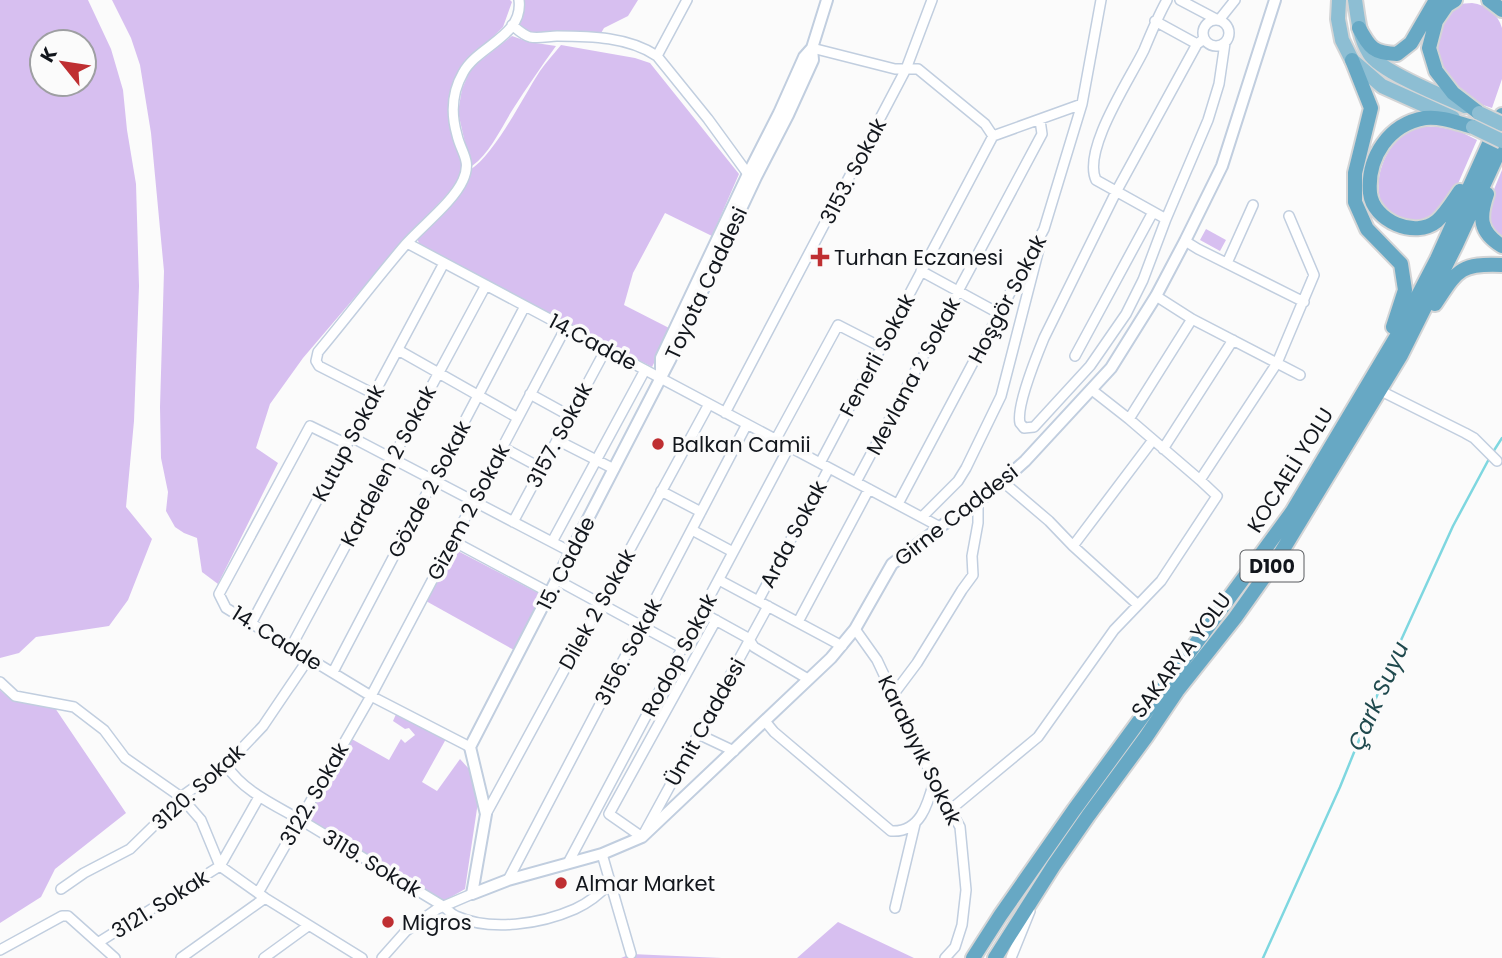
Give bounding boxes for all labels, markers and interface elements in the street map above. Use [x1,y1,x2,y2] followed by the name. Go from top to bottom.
[28,28,98,98] north arrow
[34,42,64,67] text: K
[813,113,893,229] street label: 3153. Sokak
[658,202,754,364] street label: Toyota Caddesi
[961,230,1053,368] street label: Hoşgör Sokak
[834,243,1003,272] place label: Turhan Eczanesi
[812,249,828,265] marker: Turhan Eczanesi
[832,288,922,422] street label: Fenerli Sokak
[859,292,967,460] street label: Mevlana 2 Sokak
[544,307,642,377] street label: 14.Cadde
[519,377,599,493] street label: 3157. Sokak
[305,379,391,507] street label: Kutup Sokak
[333,380,443,552] street label: Kardelen 2 Sokak
[1240,402,1340,538] street label: KOCAELİ YOLU
[381,415,477,563] street label: Gözde 2 Sokak
[672,430,811,459] place label: Balkan Camii
[650,436,666,452] marker: Balkan Camii
[420,439,516,585] street label: Gizem 2 Sokak
[888,458,1024,572] street label: Girne Caddesi
[753,475,833,593] street label: Arda Sokak
[530,511,602,615] street label: 15. Cadde
[552,543,642,675] street label: Dilek 2 Sokak
[1240,551,1304,582] road number: D100
[1124,586,1238,724] street label: SAKARYA YOLU
[634,588,724,722] street label: Rodop Sokak
[588,593,668,711] street label: 3156. Sokak
[226,599,328,677] street label: 14. Cadde
[1340,636,1416,756] water label: Çark Suyu
[658,653,752,791] street label: Ümit Caddesi
[871,670,969,830] street label: Karabıyık Sokak
[145,737,251,837] street label: 3120. Sokak
[273,737,355,851] street label: 3122. Sokak
[317,822,427,904] street label: 3119. Sokak
[106,863,214,945] street label: 3121. Sokak
[575,869,715,898] place label: Almar Market
[553,875,569,891] marker: Almar Market
[402,908,472,937] place label: Migros
[380,914,396,930] marker: Migros

